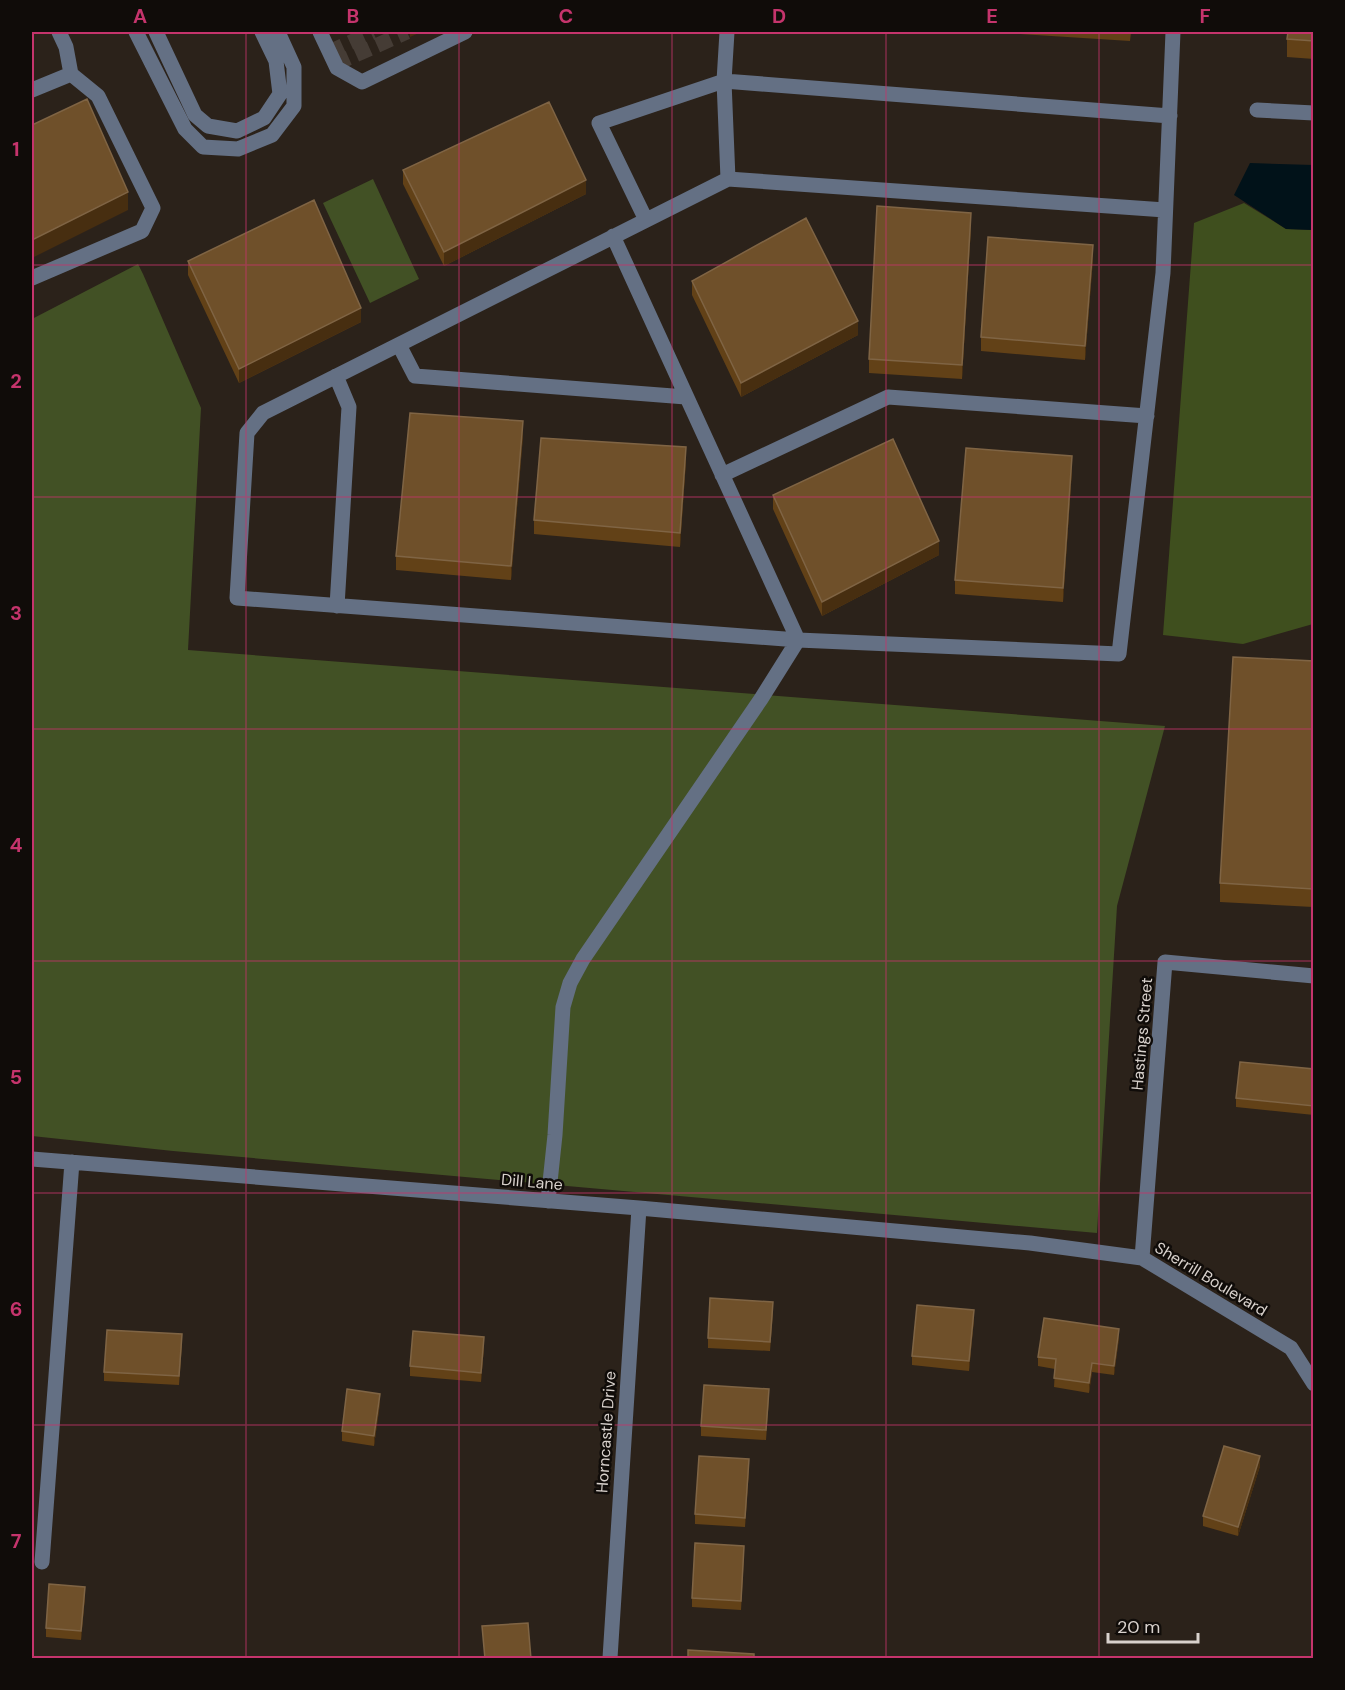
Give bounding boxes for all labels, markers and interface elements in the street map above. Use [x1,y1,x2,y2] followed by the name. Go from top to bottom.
[133,3,147,29] text: A
[347,3,359,29] text: B
[559,3,573,29] text: C
[772,3,786,29] text: D
[986,3,998,29] text: E
[1199,3,1211,29] text: F
[12,136,20,162] text: 1
[10,368,22,394] text: 2
[10,600,22,626] text: 3
[10,832,23,858] text: 4
[1127,977,1157,1091] street label: Hastings Street
[10,1064,22,1090] text: 5
[500,1169,564,1195] street label: Dill Lane
[1151,1237,1271,1321] street label: Sherrill Boulevard
[10,1296,22,1322] text: 6
[591,1370,621,1494] street label: Horncastle Drive
[11,1528,22,1554] text: 7
[1108,1606,1198,1644] scale bar
[1117,1615,1160,1639] text: 20 m

